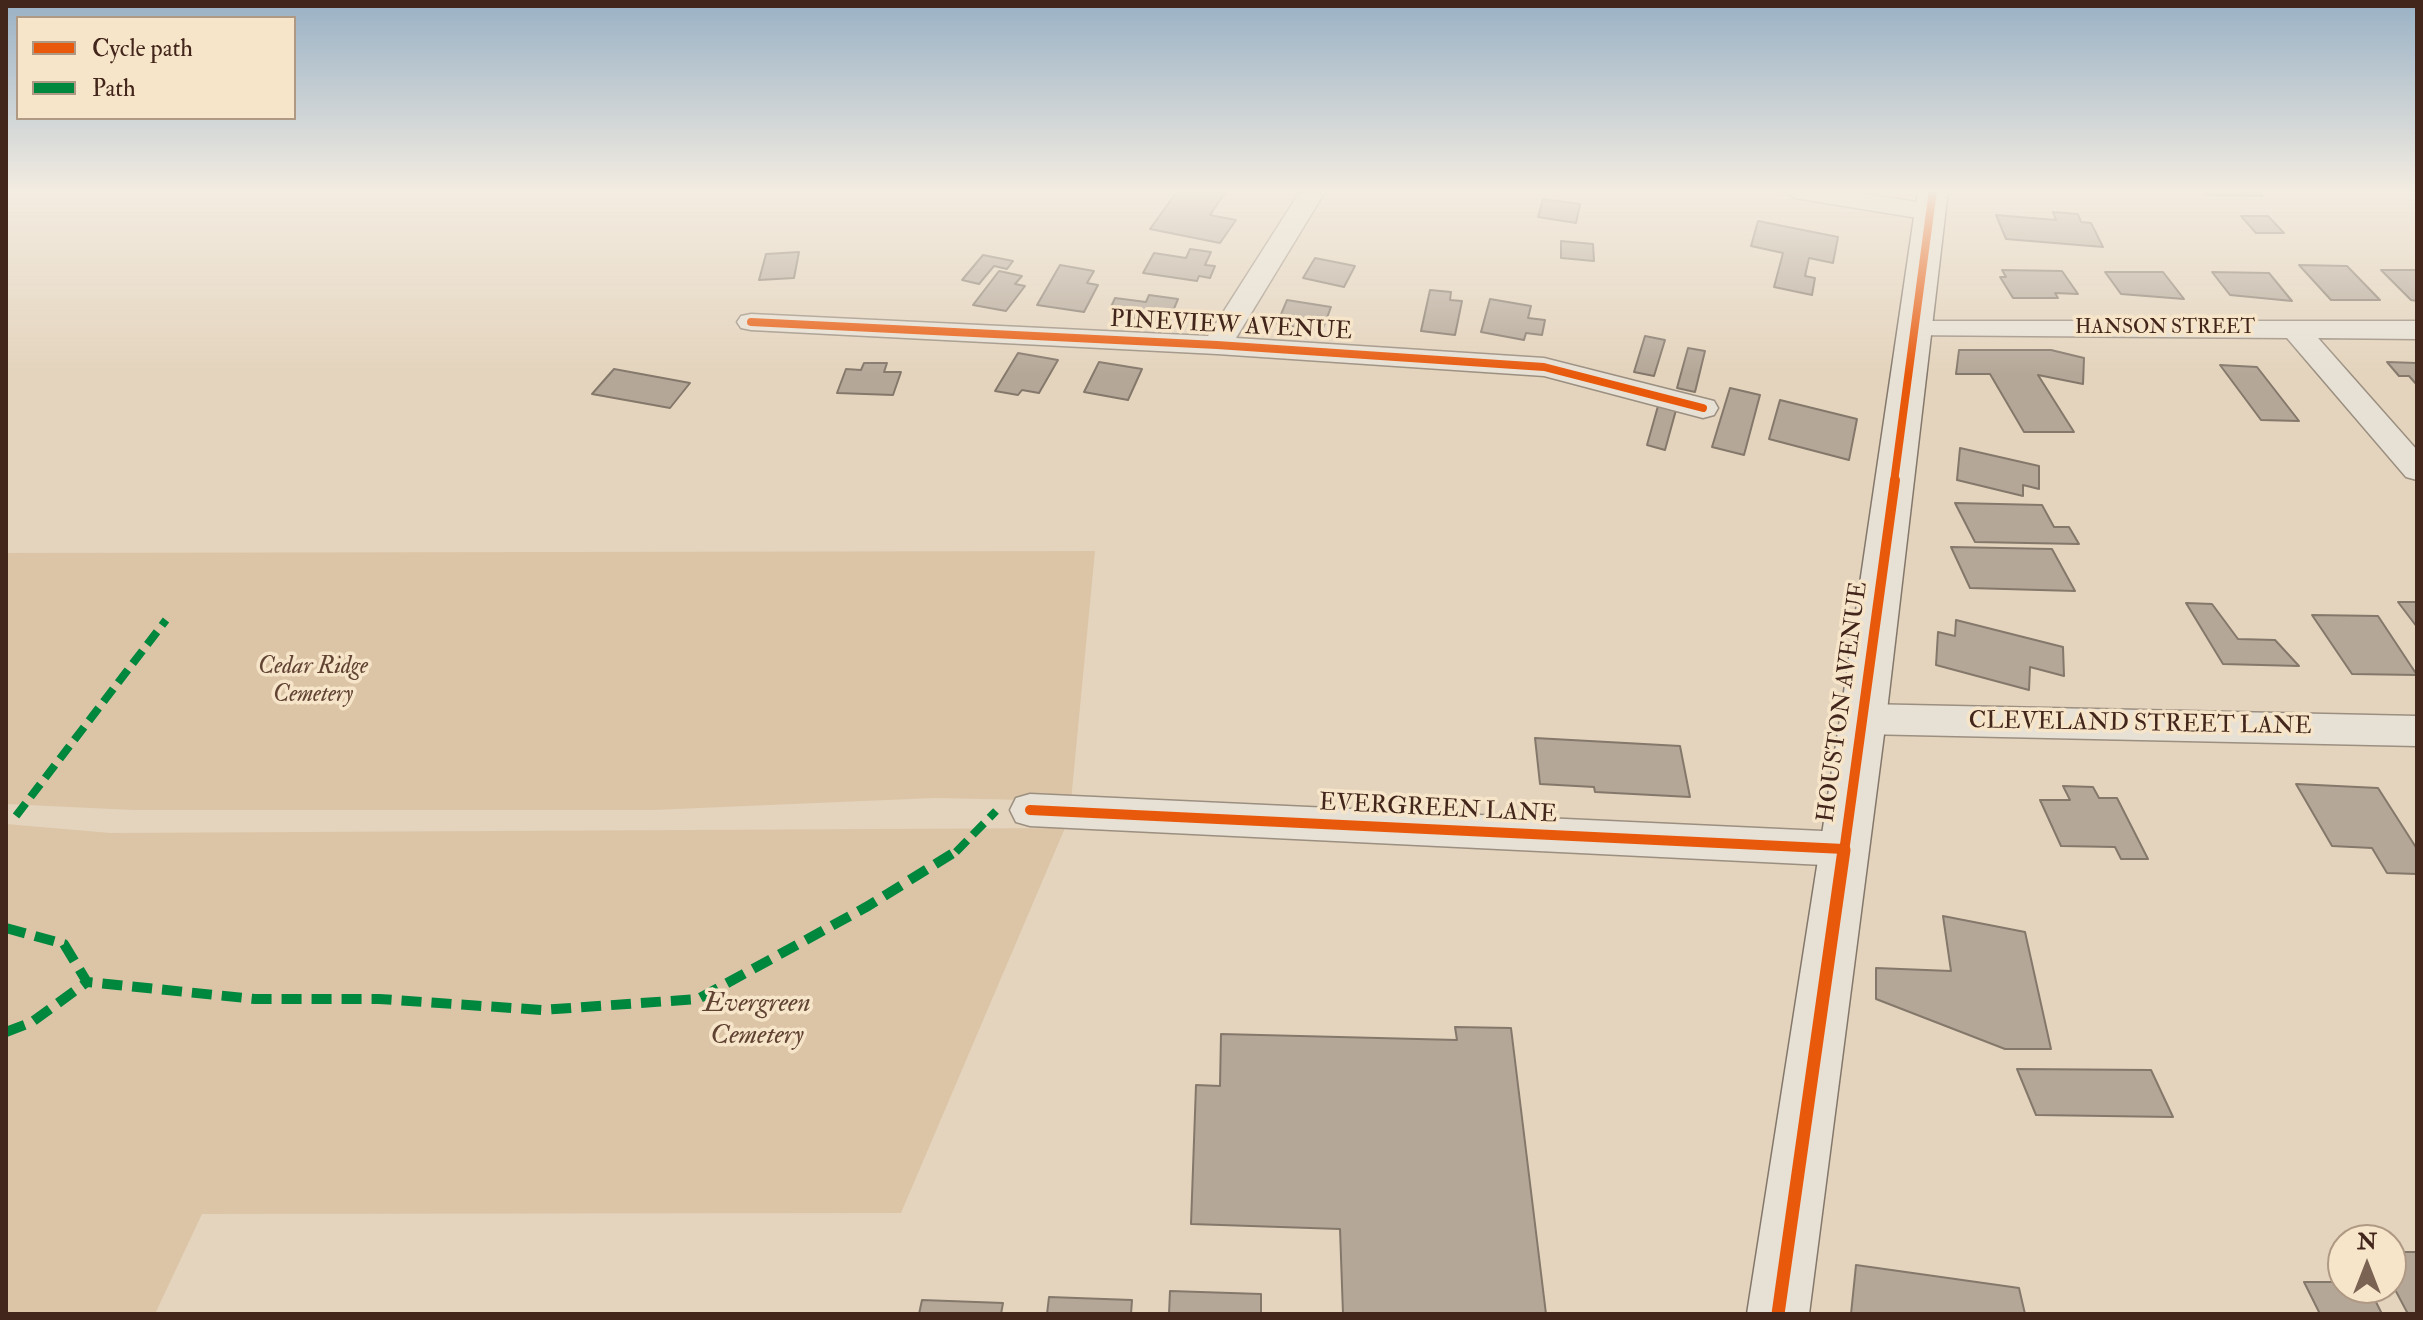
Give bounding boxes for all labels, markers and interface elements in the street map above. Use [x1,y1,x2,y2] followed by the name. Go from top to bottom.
[16,16,296,120] legend
[92,33,193,64] text: Cycle path
[92,73,136,104] text: Path
[1109,306,1353,348] street label: PINEVIEW AVENUE
[2075,317,2255,341] street label: HANSON STREET
[1813,580,1875,824] street label: HOUSTON AVENUE
[258,654,368,710] park label: Cedar Ridge Cemetery
[1968,708,2312,742] street label: CLEVELAND STREET LANE
[1318,789,1558,831] street label: EVERGREEN LANE
[703,988,811,1054] park label: Evergreen Cemetery
[2327,1224,2407,1304] north arrow
[2357,1228,2377,1256] text: N

